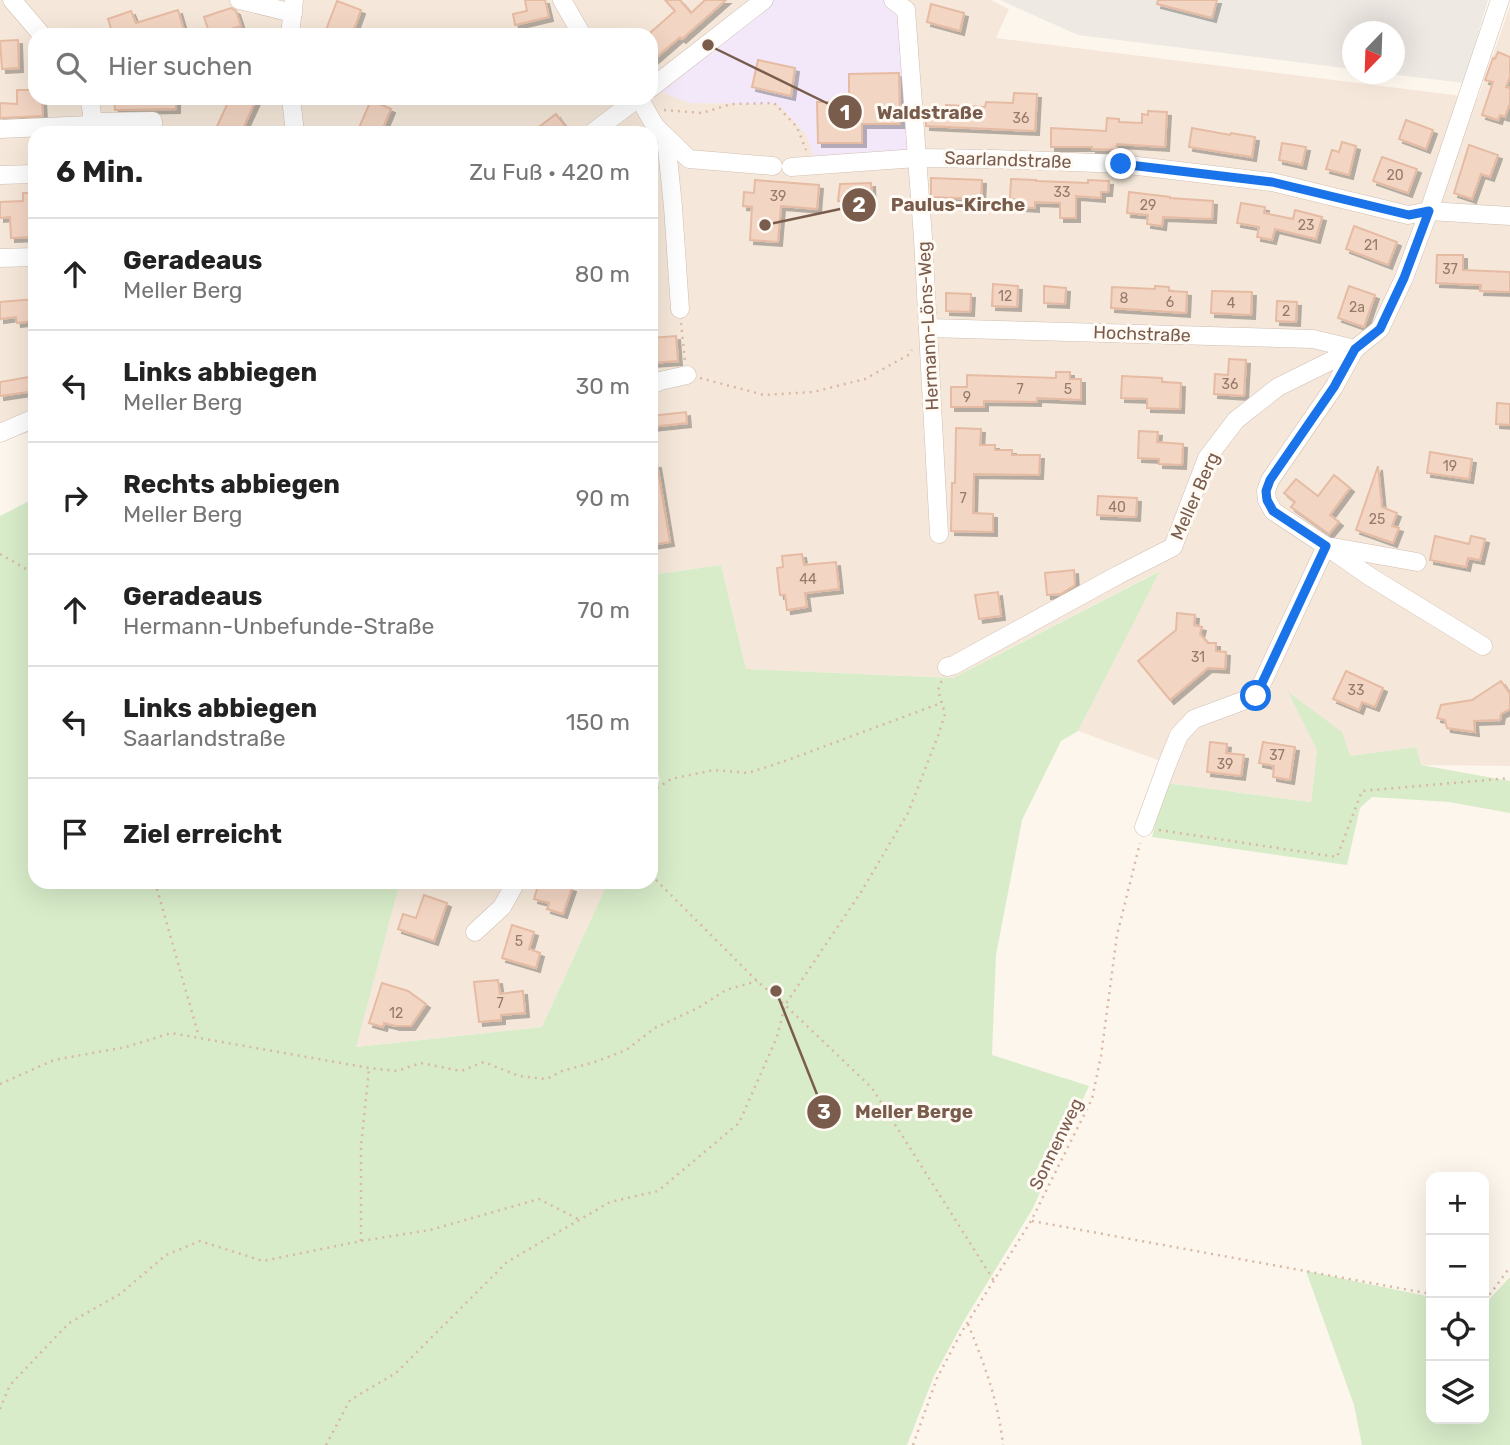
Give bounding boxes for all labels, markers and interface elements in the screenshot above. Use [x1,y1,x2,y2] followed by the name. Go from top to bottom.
[1342,21,1405,84] north arrow
[28,28,658,105] search box
[52,48,90,86] icon: search
[108,51,253,82] text: Hier suchen
[828,92,997,132] callout: Waldstraße
[840,100,850,125] text: 1
[877,101,983,124] text: Waldstraße
[1013,110,1029,127] house number: 36
[944,147,1072,173] street label: Saarlandstraße
[1105,148,1136,179] route end
[56,154,143,190] text: 6 Min.
[469,158,630,186] text: Zu Fuß · 420 m
[1386,167,1404,184] house number: 20
[1054,184,1070,201] house number: 33
[842,185,1039,225] callout: Paulus-Kirche
[770,188,786,205] house number: 39
[852,192,866,217] text: 2
[891,193,1025,216] text: Paulus-Kirche
[1140,197,1156,214] house number: 29
[1298,217,1314,234] house number: 23
[1364,237,1378,254] house number: 21
[913,241,943,411] street label: Hermann-Löns-Weg
[123,245,262,276] text: Geradeaus
[56,255,94,293] icon: ahead
[575,260,630,288] text: 80 m
[1442,261,1458,278] house number: 37
[123,276,243,304] text: Meller Berg
[998,288,1012,305] house number: 12
[1120,290,1129,307] house number: 8
[1166,294,1174,311] house number: 6
[1227,295,1236,312] house number: 4
[1349,299,1365,316] house number: 2a
[1282,303,1290,320] house number: 2
[1093,321,1191,347] street label: Hochstraße
[123,357,317,388] text: Links abbiegen
[56,367,94,405] icon: left
[575,372,630,400] text: 30 m
[1222,376,1238,393] house number: 36
[1016,381,1024,398] house number: 7
[1064,381,1072,398] house number: 5
[123,388,243,416] text: Meller Berg
[963,389,971,406] house number: 9
[1166,449,1224,543] street label: Meller Berg
[1443,458,1457,475] house number: 19
[123,469,340,500] text: Rechts abbiegen
[56,479,94,517] icon: right
[576,484,630,512] text: 90 m
[959,490,967,507] house number: 7
[1108,499,1126,516] house number: 40
[123,500,243,528] text: Meller Berg
[1369,511,1385,528] house number: 25
[799,571,817,588] house number: 44
[123,581,262,612] text: Geradeaus
[56,591,94,629] icon: ahead
[578,596,630,624] text: 70 m
[123,612,434,640] text: Hermann-Unbefunde-Straße
[1191,649,1205,666] house number: 31
[1240,680,1271,711] route start
[1348,682,1364,699] house number: 33
[123,693,317,724] text: Links abbiegen
[56,703,94,741] icon: left
[566,708,630,736] text: 150 m
[123,724,286,752] text: Saarlandstraße
[1269,747,1285,764] house number: 37
[1217,756,1233,773] house number: 39
[56,815,94,853] icon: arrive
[123,819,282,850] text: Ziel erreicht
[515,933,523,950] house number: 5
[496,995,504,1012] house number: 7
[389,1005,403,1022] house number: 12
[806,1092,987,1132] callout: Meller Berge
[1024,1095,1088,1193] street label: Sonnenweg
[817,1099,831,1124] text: 3
[855,1100,973,1123] text: Meller Berge
[1426,1172,1489,1424] map controls
[1426,1172,1489,1235] button: +
[1426,1235,1489,1298] button: −
[1426,1298,1489,1361] button: locate
[1426,1361,1489,1424] button: layers

